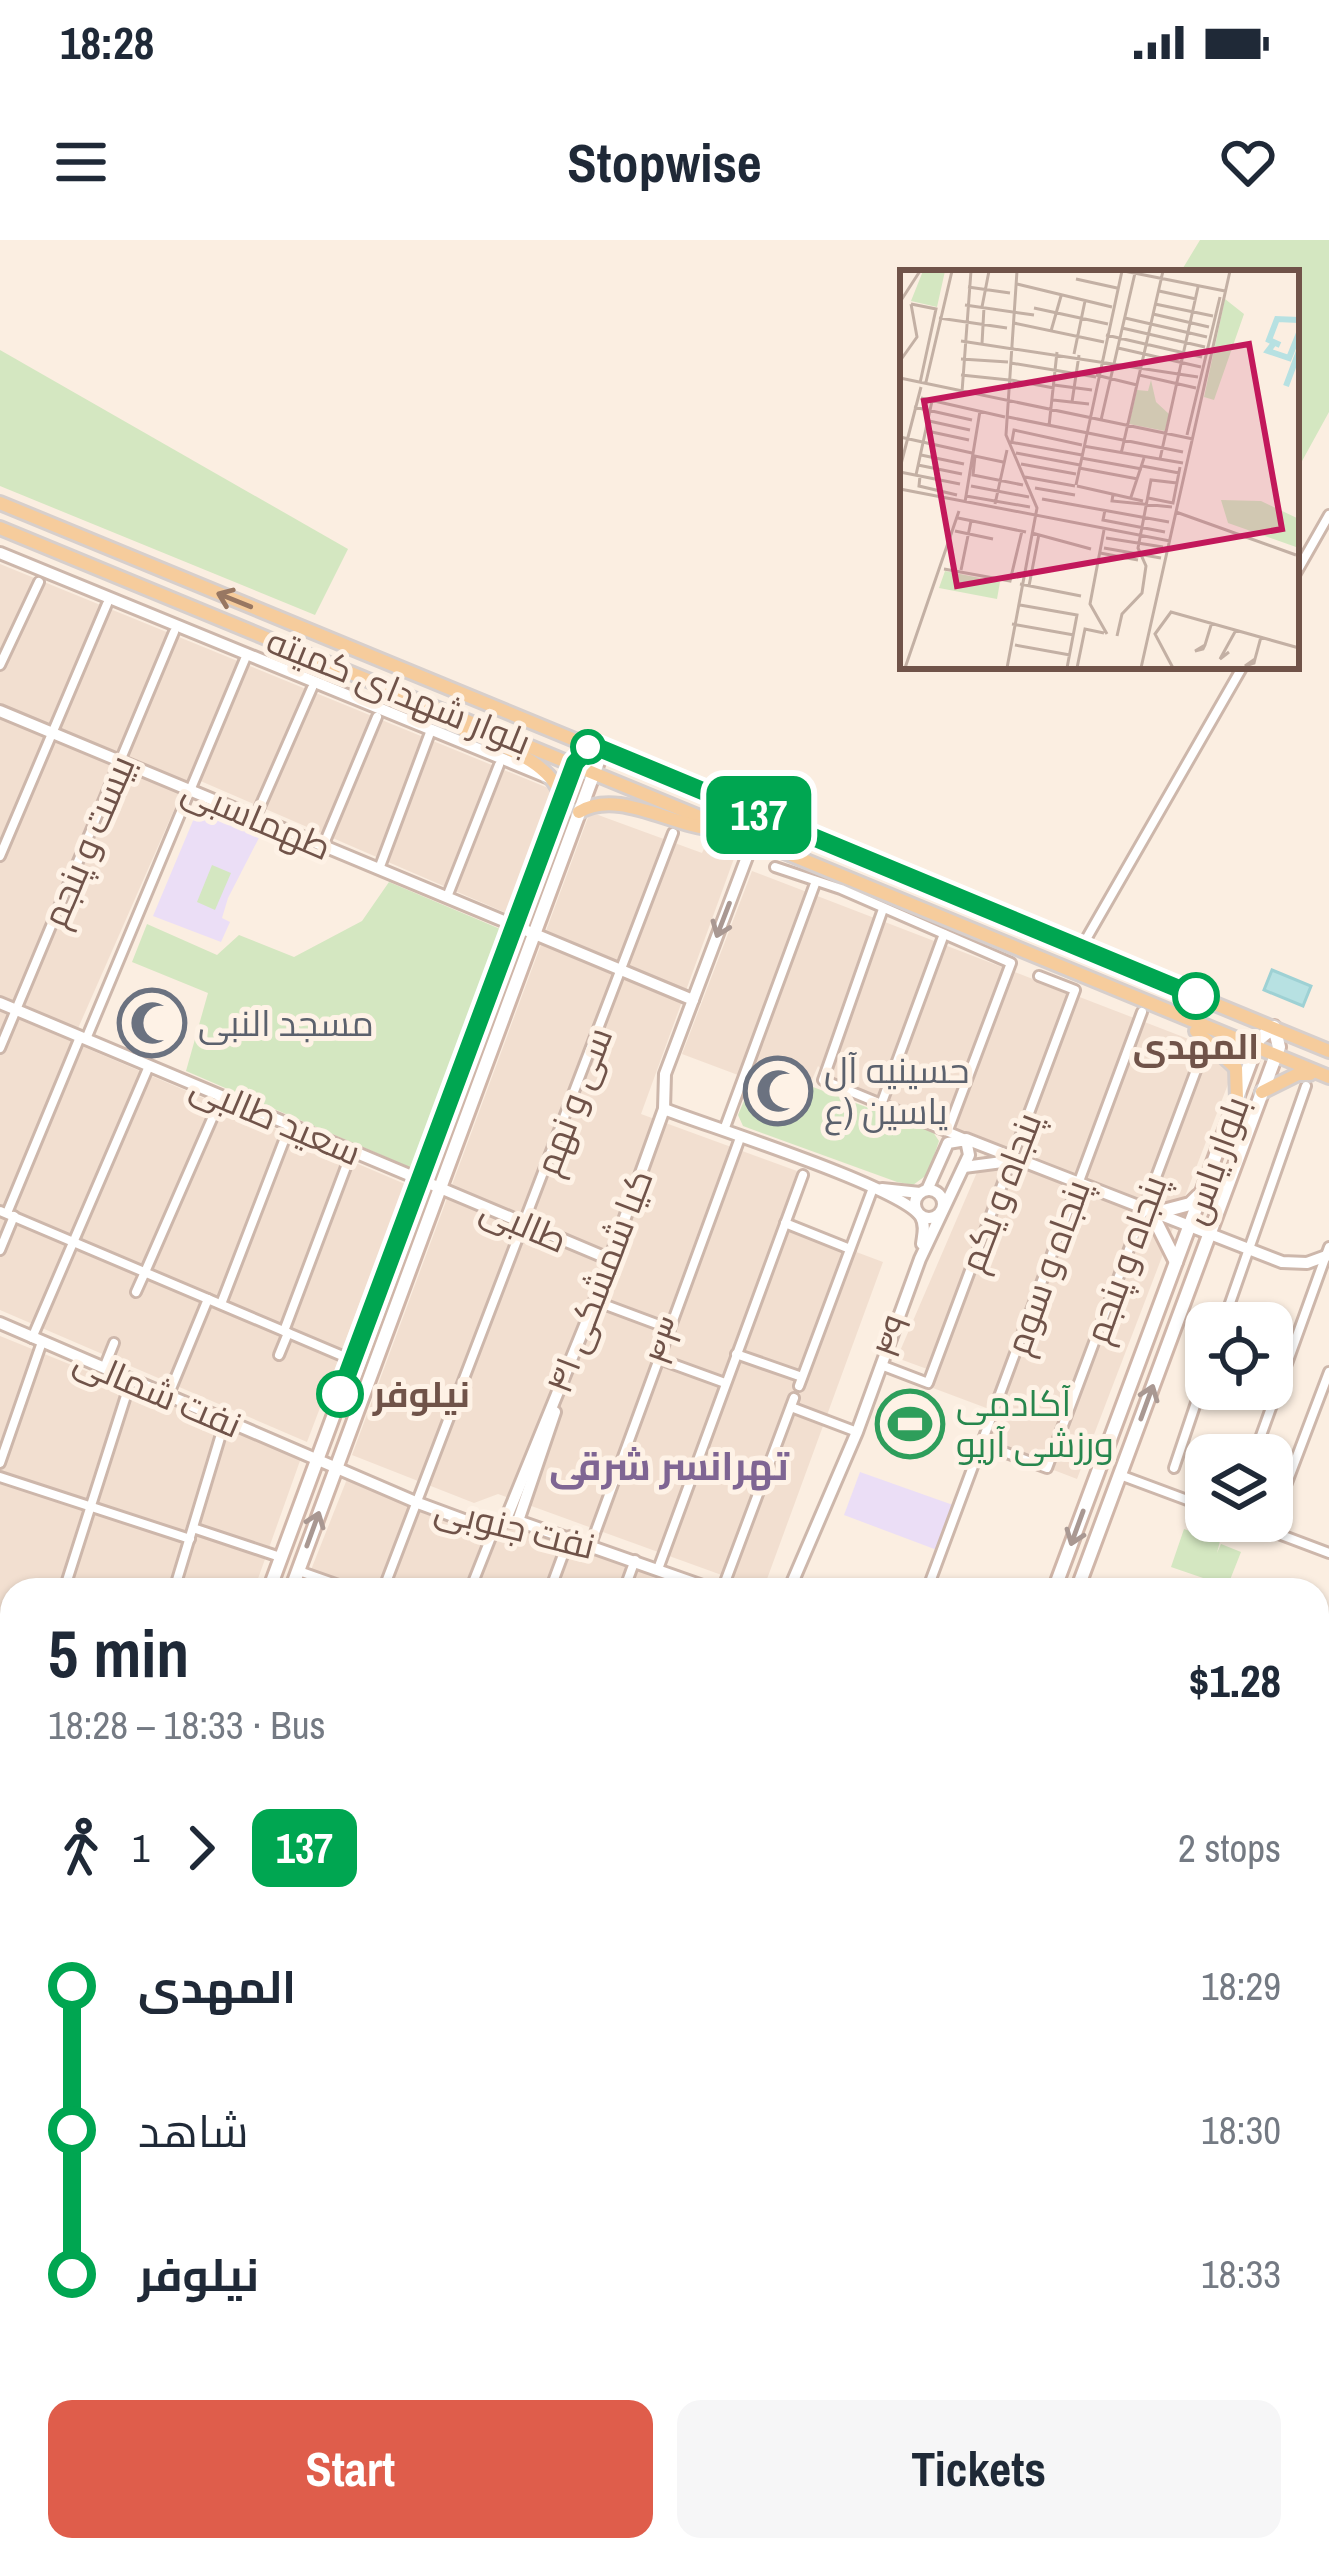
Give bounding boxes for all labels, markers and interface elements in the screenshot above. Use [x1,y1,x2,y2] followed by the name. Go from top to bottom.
[60,12,154,73] text: 18:28
[567,126,762,199] text: Stopwise
[48,129,114,195] icon: menu
[1215,129,1281,195] icon: heart
[900,270,1299,669] inset map
[216,587,253,609] one-way arrow
[260,616,538,766] street label: بلوار شهدای کمیته
[572,731,604,763] unlabelled marker
[30,748,147,935] street label: بیست و پنجم
[175,765,339,871] street label: طهماسبی
[690,776,828,854] line badge: 137
[730,787,788,843] text: 137
[710,901,732,938] one-way arrow
[1174,974,1218,1018] marker: المهدی
[117,988,187,1058] mosque icon: مسجد النبی
[198,999,374,1047] place label: مسجد النبی
[523,1020,624,1182] street label: سی و نهم
[1133,1022,1259,1070] place label: المهدی
[824,1046,969,1136] place label: حسینیه آل یاسین (ع
[743,1056,813,1126] mosque icon: حسینیه آل یاسین (ع
[184,1062,368,1176] street label: سعید طالبی
[1170,1089,1260,1231] street label: بلوار یاس
[948,1105,1053,1279] street label: پنجاه و یکم
[534,1162,664,1400] street label: ۴۱ کیا شمشکی
[1072,1168,1179,1350] street label: پنجاه و پنجم
[993,1173,1102,1361] street label: پنجاه و سوم
[473,1184,575,1264] street label: طالبی
[1185,1302,1293,1542] map controls
[1185,1302,1293,1410] button: locate
[862,1308,922,1364] street label: ۴۹
[635,1310,697,1372] street label: ۴۳
[67,1335,249,1449] street label: نفت شمالی
[372,1370,470,1418] place label: نیلوفر
[318,1372,362,1416] marker: نیلوفر
[956,1379,1114,1468] place label: آکادمی ورزشی آریو
[1138,1384,1160,1421] one-way arrow
[875,1389,945,1459] sports icon: آکادمی ورزشی آریو
[1185,1434,1293,1542] button: layers
[549,1440,789,1492] district label: تهرانسر شرقی
[430,1484,600,1570] street label: نفت جنوبی
[1065,1509,1086,1546] one-way arrow
[304,1512,326,1549] one-way arrow
[48,1609,189,1698] text: 5 min
[1189,1650,1281,1711] text: $1.28
[48,1699,325,1751] text: 18:28 – 18:33 · Bus
[48,1815,114,1881] icon: walk
[168,1815,234,1881] icon: forward
[276,1820,333,1876] text: 137
[132,1822,150,1874] text: 1
[1178,1822,1281,1874] text: 2 stops
[138,1956,296,2017] text: المهدی
[1201,1960,1281,2012] text: 18:29
[138,2100,248,2161] text: شاهد
[1201,2104,1281,2156] text: 18:30
[138,2244,259,2305] text: نیلوفر
[1201,2248,1281,2300] text: 18:33
[48,2400,653,2538] button: Start
[677,2400,1281,2538] button: Tickets

